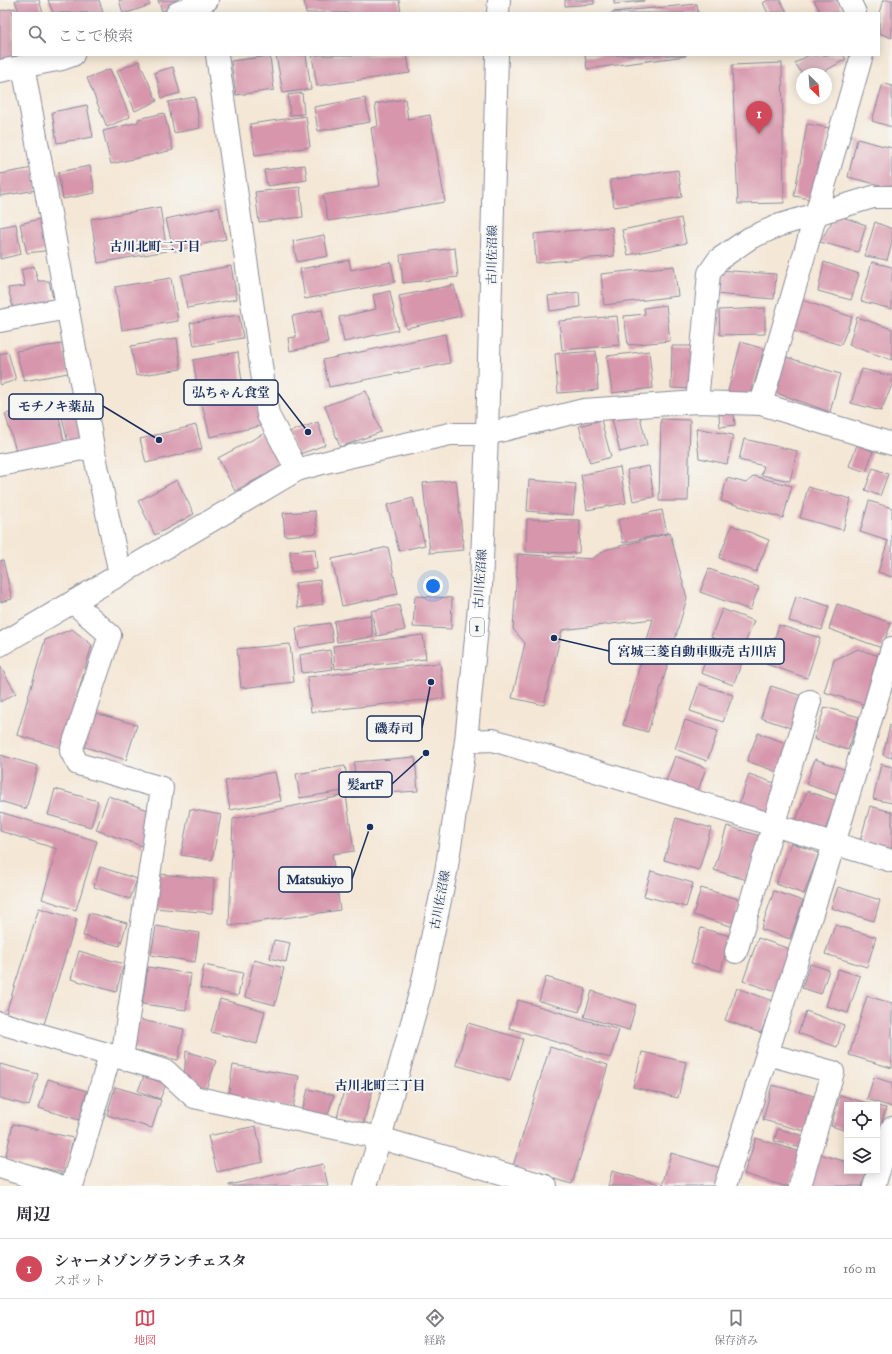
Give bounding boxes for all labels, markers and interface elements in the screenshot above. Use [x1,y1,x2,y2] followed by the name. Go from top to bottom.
[12,12,880,56] search box
[26,23,48,45] icon: search
[58,27,133,45] text: ここで検索
[796,68,832,104] north arrow
[746,101,772,134] pin: 1
[484,225,500,285] street label: 古川佐沼線
[109,239,201,255] district label: 古川北町二丁目
[184,380,278,405] callout: 弘ちゃん食堂
[192,385,270,401] text: 弘ちゃん食堂
[9,394,103,419] callout: モチノキ薬品
[18,399,94,415] text: モチノキ薬品
[471,549,489,609] street label: 古川佐沼線
[423,576,443,596] your location
[470,618,484,636] road number: 1
[609,639,784,664] callout: 宮城三菱自動車販売 古川店
[618,644,776,660] text: 宮城三菱自動車販売 古川店
[367,716,422,741] callout: 磯寿司
[374,721,414,737] text: 磯寿司
[339,772,392,797] callout: 髪artF
[347,777,384,793] text: 髪artF
[279,867,352,892] callout: Matsukiyo
[427,869,453,931] street label: 古川佐沼線
[286,872,344,888] text: Matsukiyo
[334,1078,426,1094] district label: 古川北町三丁目
[844,1102,880,1174] map controls
[844,1102,880,1138] button: locate
[844,1138,880,1174] button: layers
[16,1204,50,1225] text: 周辺
[54,1252,247,1270] text: シャーメゾングランチェスタ
[26,1261,32,1277] text: 1
[843,1261,876,1277] text: 160 m
[54,1273,106,1289] text: スポット
[134,1307,156,1347] tab: 地図
[424,1307,446,1347] tab: 経路
[714,1307,758,1347] tab: 保存済み

